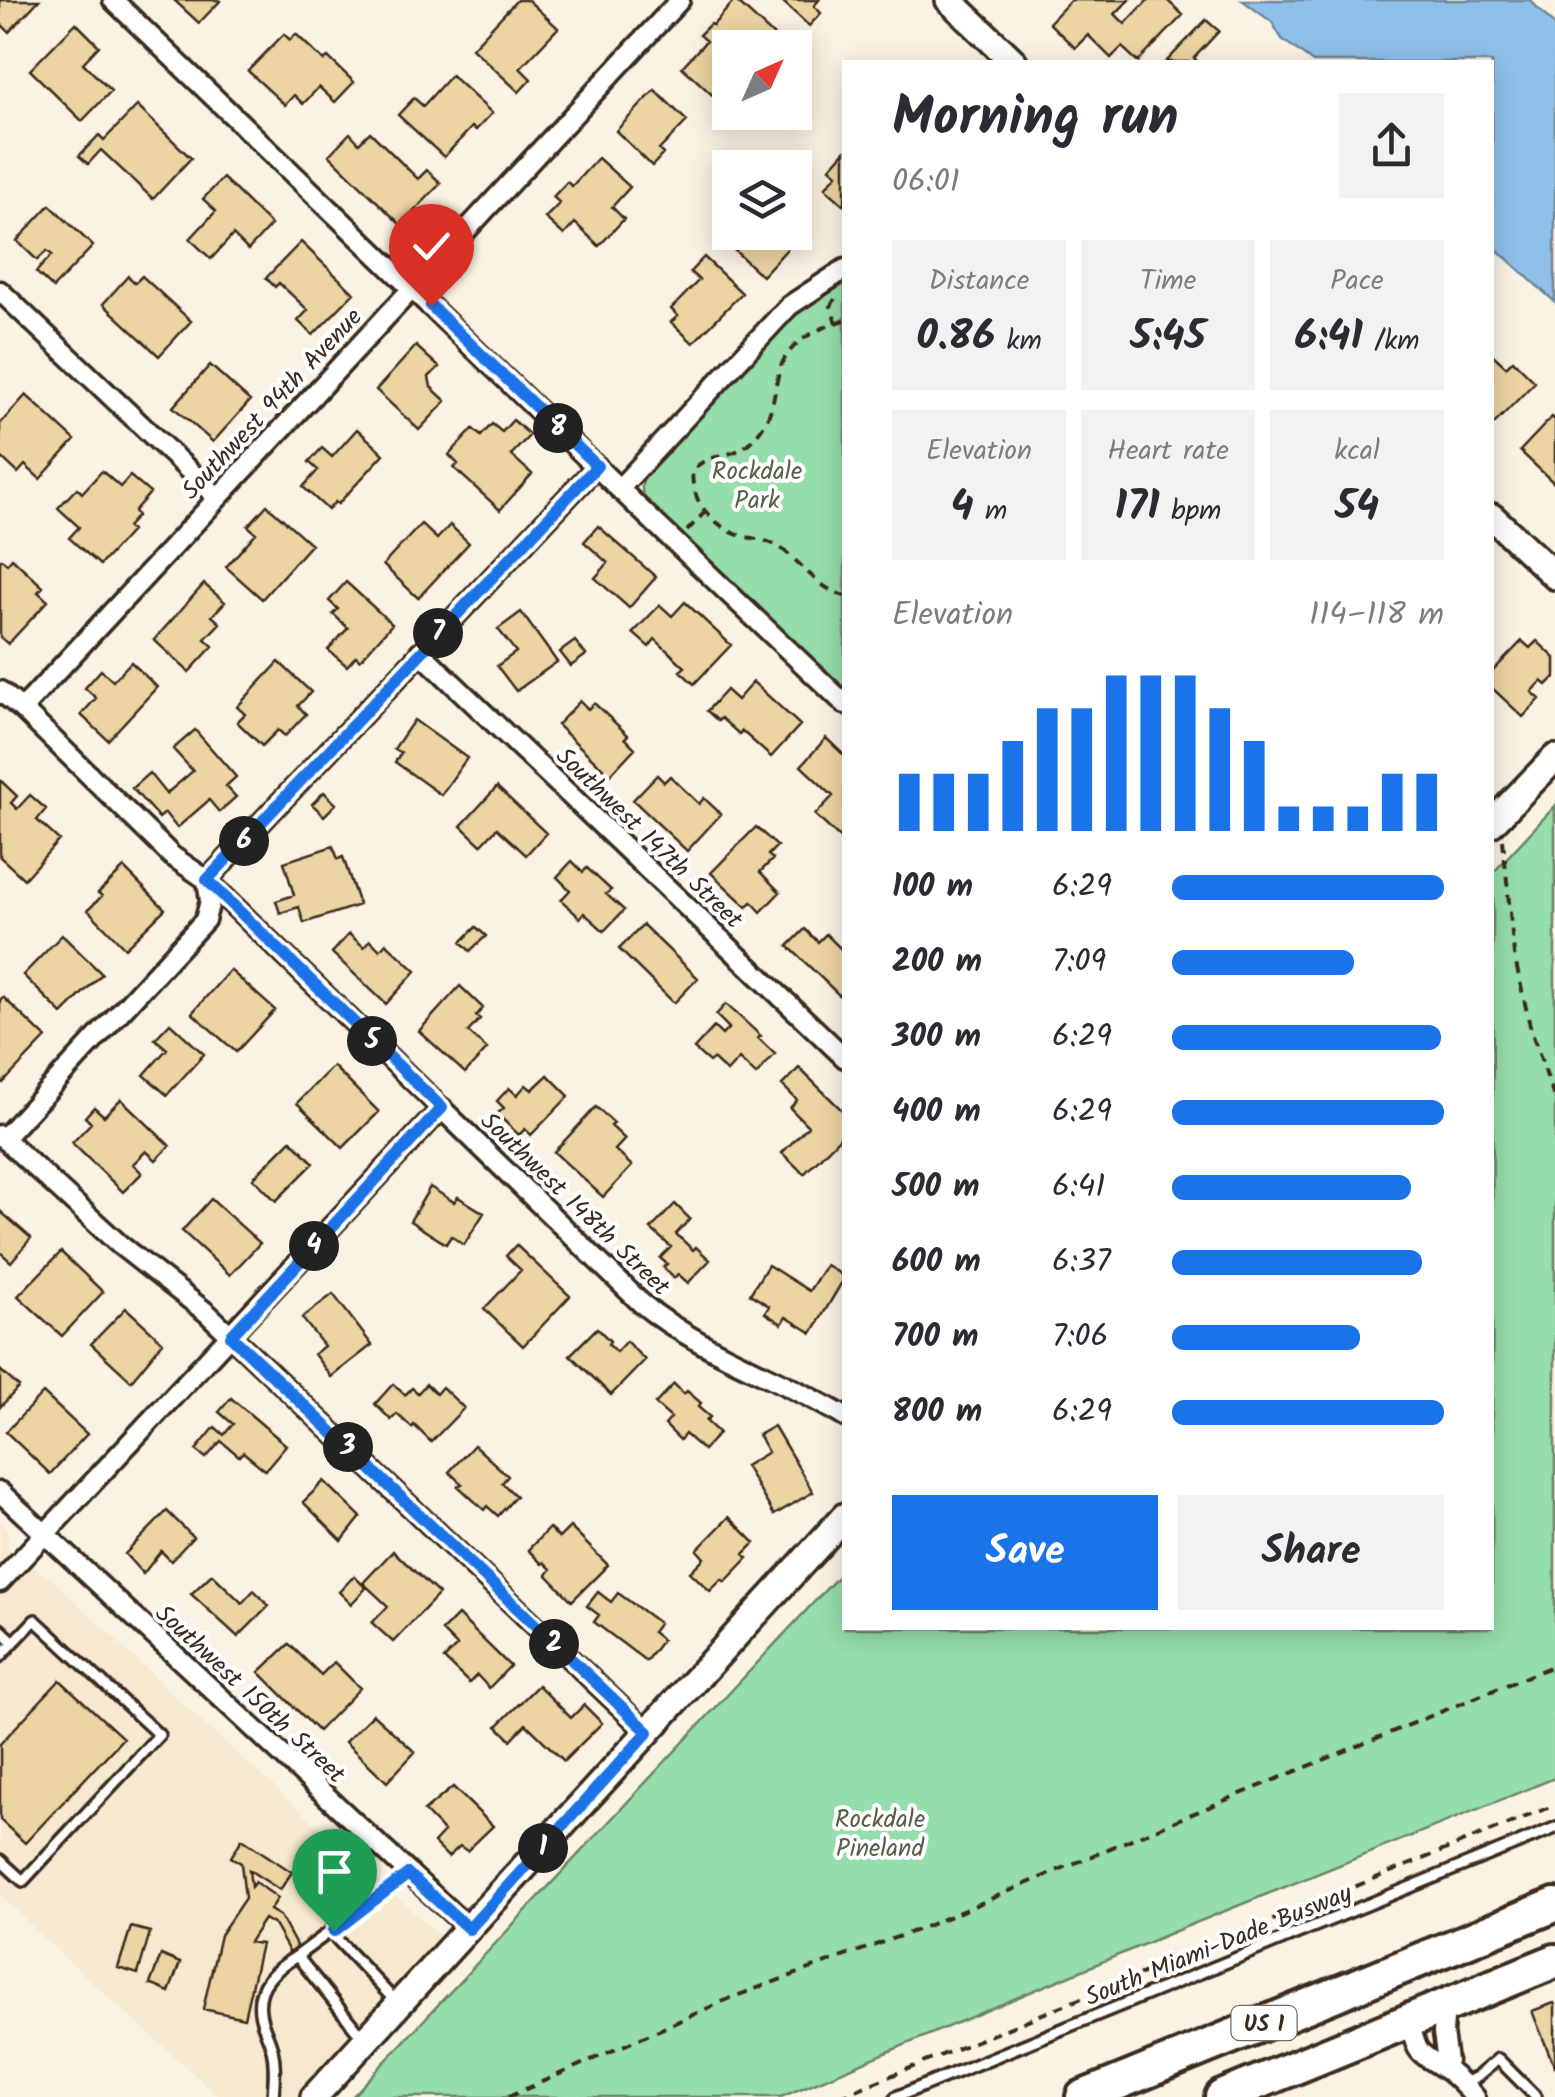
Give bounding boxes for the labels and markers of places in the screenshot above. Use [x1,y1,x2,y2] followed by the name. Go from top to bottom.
[389,204,474,307] pin
[533,403,583,453] pin: 8
[413,608,463,658] pin: 7
[219,816,269,866] pin: 6
[347,1016,397,1066] pin: 5
[289,1221,339,1271] pin: 4
[323,1422,373,1472] pin: 3
[529,1619,579,1669] pin: 2
[518,1823,568,1873] pin: 1
[292,1829,377,1932] pin

